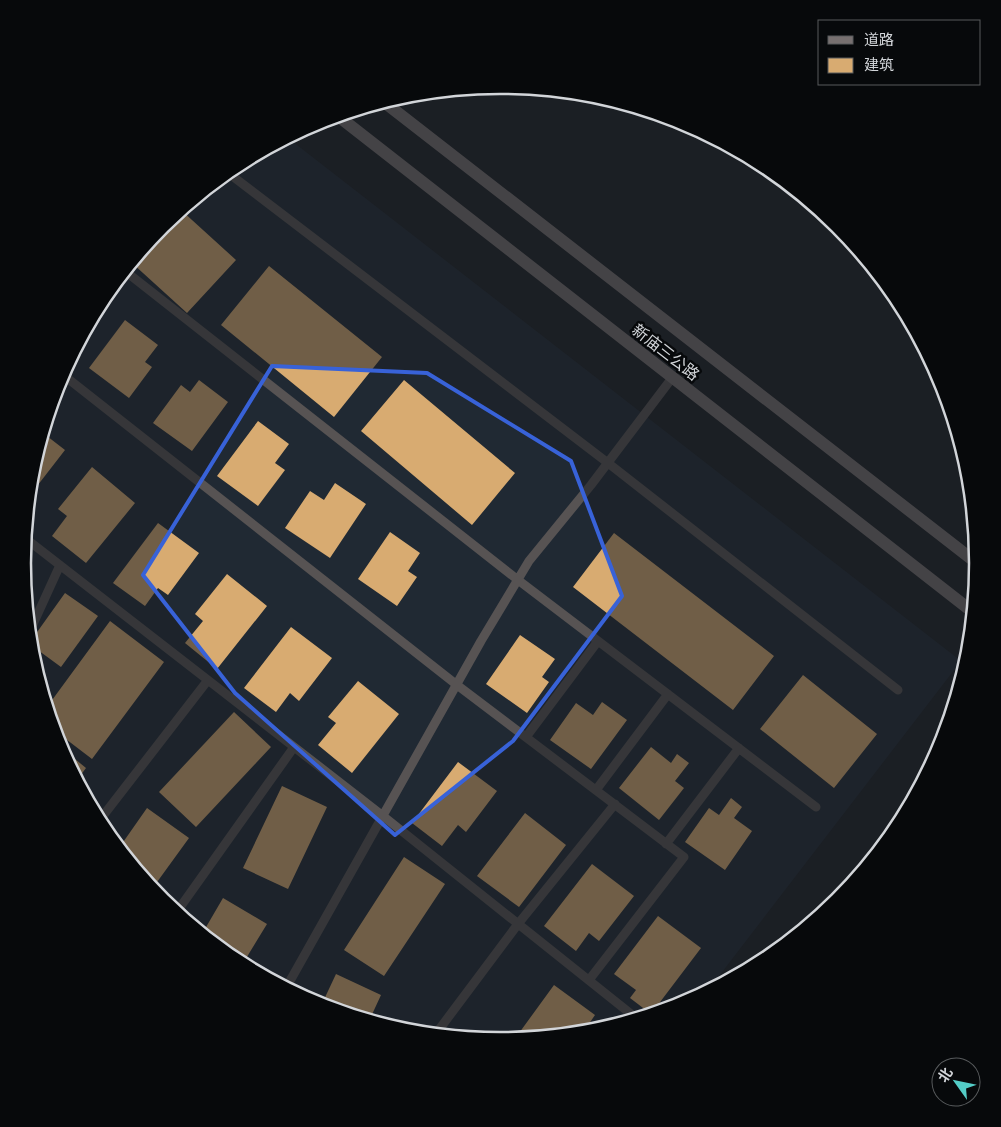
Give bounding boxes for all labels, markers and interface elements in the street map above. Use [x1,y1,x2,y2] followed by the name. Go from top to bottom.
[818,20,981,85] legend
[864,30,894,49] text: 道路
[864,55,894,74] text: 建筑
[628,319,704,385] street label: 新庙三公路
[931,1057,981,1107] north arrow
[934,1064,956,1086] text: 北

